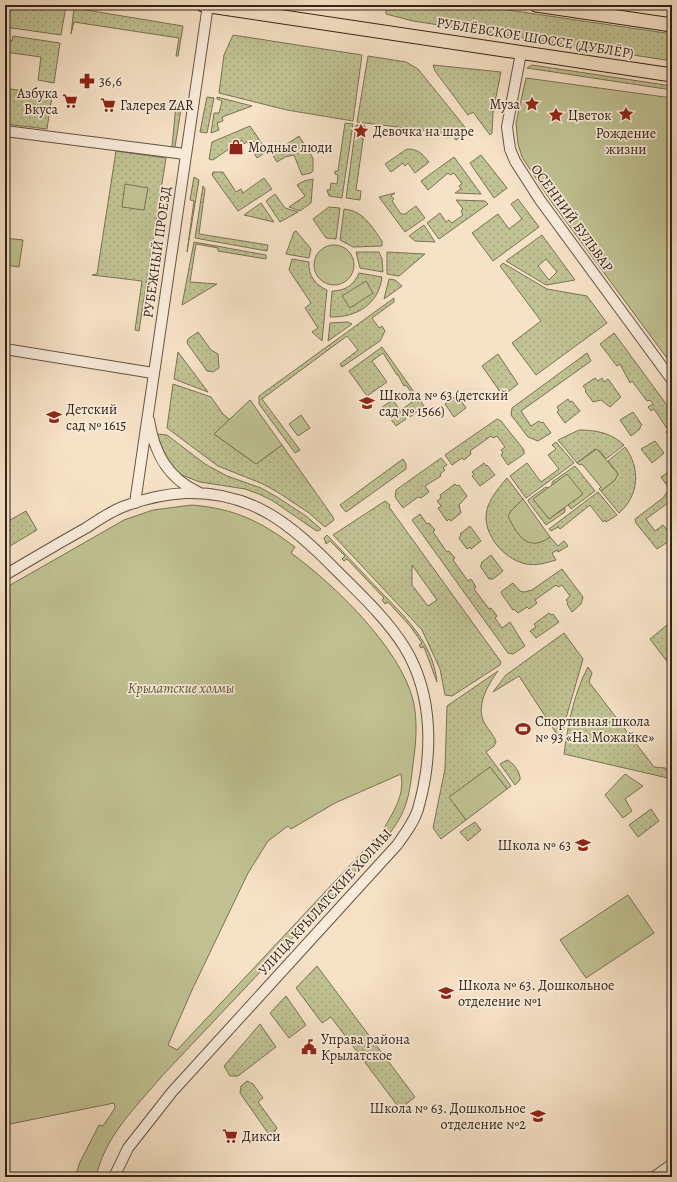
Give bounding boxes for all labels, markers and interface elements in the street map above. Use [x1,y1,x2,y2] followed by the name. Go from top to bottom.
[435,13,635,63] street label: РУБЛЁВСКОЕ ШОССЕ (ДУБЛЁР)
[78,72,96,90] pharmacy icon: 36,6
[99,72,122,91] place label: 36,6
[16,84,59,119] place label: Азбука Вкуса
[61,92,79,110] supermarket icon: Азбука Вкуса
[490,95,521,114] place label: Муза
[523,95,541,113] place icon: Муза
[99,96,117,114] supermarket icon: Галерея ZAR
[120,96,194,115] place label: Галерея ZAR
[617,105,635,123] place icon: Рождение жизни
[547,106,565,124] place icon: Цветок
[568,106,612,125] place label: Цветок
[352,122,370,140] place icon: Девочка на шаре
[373,122,474,141] place label: Девочка на шаре
[596,124,656,159] place label: Рождение жизни
[227,138,245,156] shop icon: Модные люди
[248,138,332,157] place label: Модные люди
[527,160,618,276] street label: ОСЕННИЙ БУЛЬВАР
[138,185,176,319] street label: РУБЕЖНЫЙ ПРОЕЗД
[379,386,508,421] place label: Школа № 63 (детский сад № 1566)
[358,394,376,412] school or university icon: Школа № 63 (детский сад № 1566)
[66,400,126,435] place label: Детский сад № 1615
[45,408,63,426] school or university icon: Детский сад № 1615
[128,679,235,698] park label: Крылатские холмы
[535,712,654,747] place label: Спортивная школа № 93 «На Можайке»
[514,720,532,738] sports icon: Спортивная школа № 93 «На Можайке»
[254,825,396,979] street label: УЛИЦА КРЫЛАТСКИЕ ХОЛМЫ
[498,836,571,855] place label: Школа № 63
[574,836,592,854] school or university icon: Школа № 63
[458,976,614,1011] place label: Школа № 63. Дошкольное отделение №1
[437,984,455,1002] school or university icon: Школа № 63. Дошкольное отделение №1
[321,1030,410,1065] place label: Управа района Крылатское
[300,1038,318,1056] public building icon: Управа района Крылатское
[370,1099,526,1134] place label: Школа № 63. Дошкольное отделение №2
[529,1107,547,1125] school or university icon: Школа № 63. Дошкольное отделение №2
[221,1127,239,1145] supermarket icon: Дикси
[242,1127,280,1146] place label: Дикси

